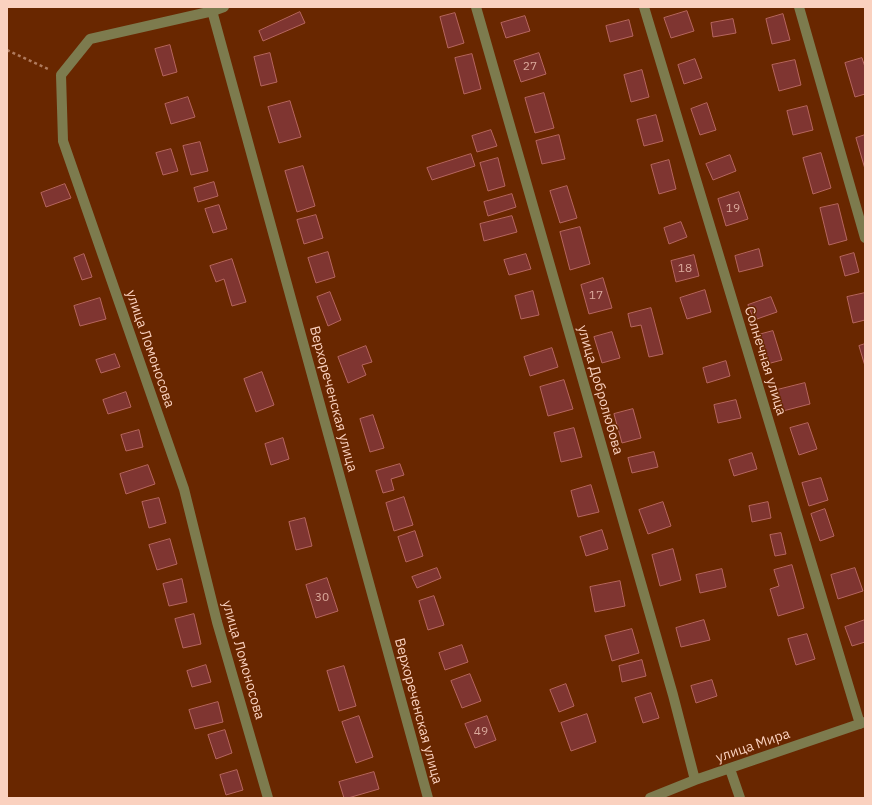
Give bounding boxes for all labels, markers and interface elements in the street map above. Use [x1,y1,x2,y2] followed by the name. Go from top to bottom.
[523,60,537,74] house number: 27
[726,202,740,216] house number: 19
[678,262,692,276] house number: 18
[122,288,178,410] street label: улица Ломоносова
[589,289,603,303] house number: 17
[740,304,790,418] street label: Солнечная улица
[573,323,627,457] street label: улица Добролюбова
[305,324,361,474] street label: Верхореченская улица
[315,591,329,605] house number: 30
[218,598,268,722] street label: улица Ломоносова
[390,636,446,786] street label: Верхореченская улица
[474,725,488,739] house number: 49
[714,725,792,767] street label: улица Мира

